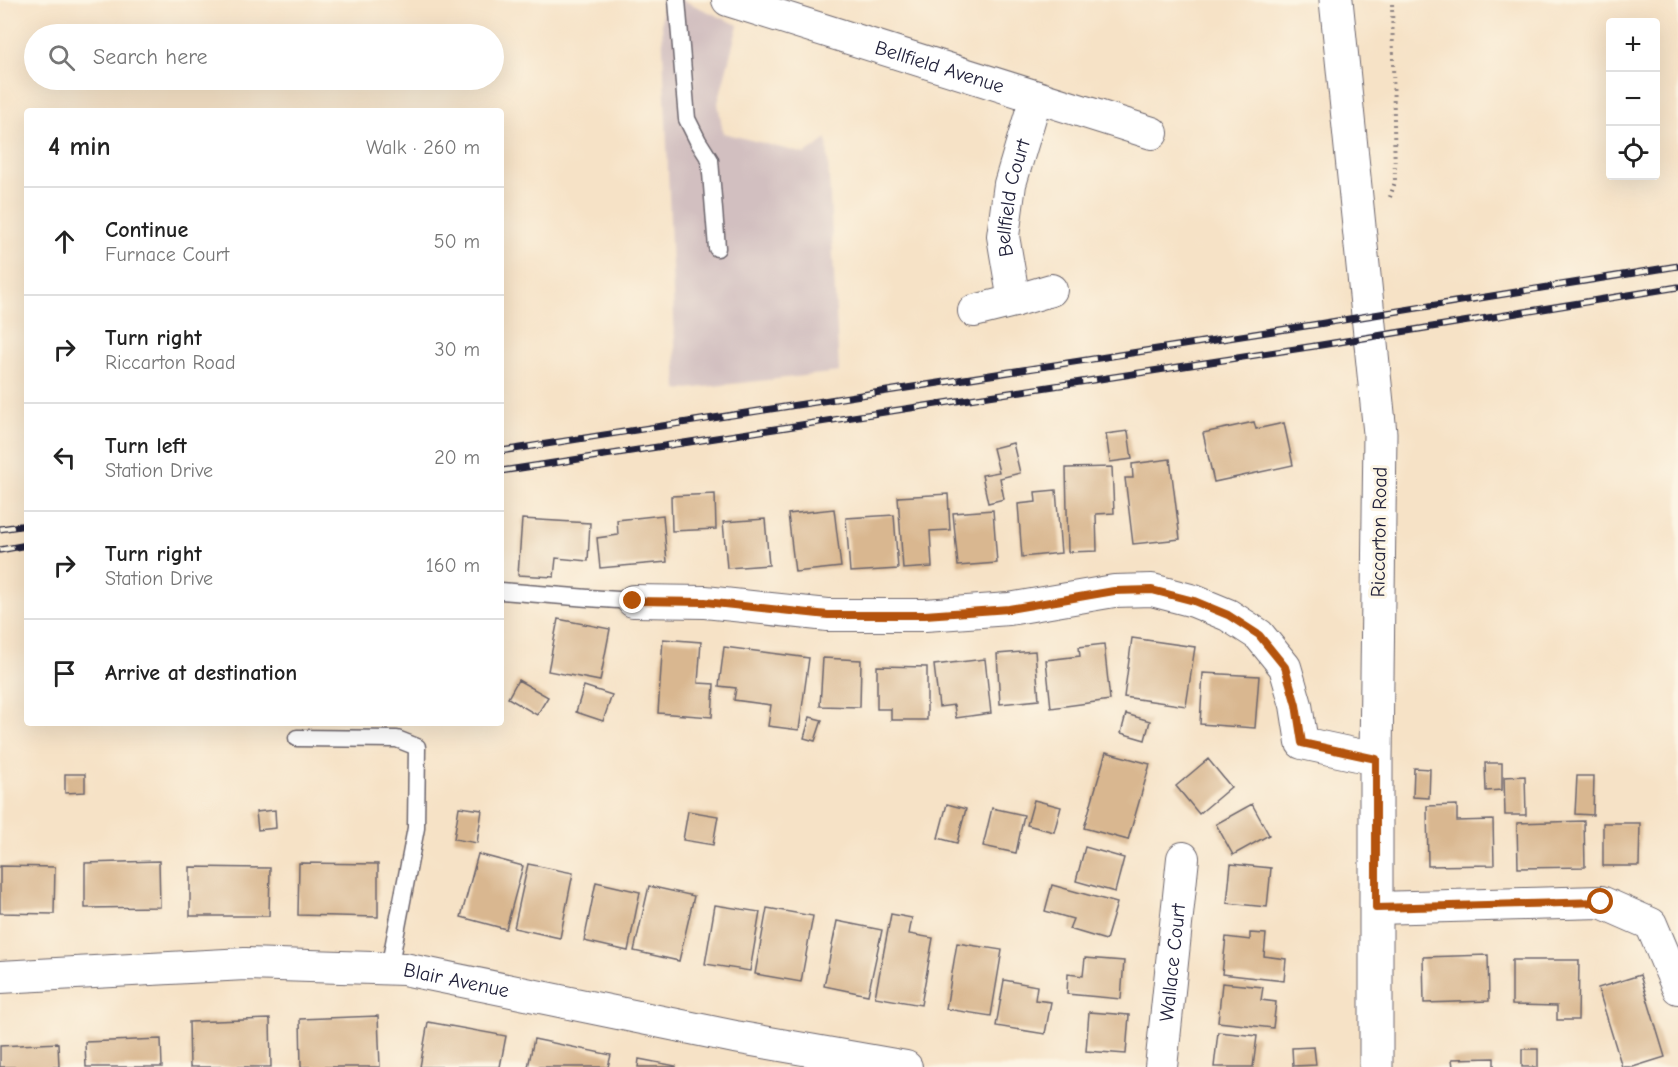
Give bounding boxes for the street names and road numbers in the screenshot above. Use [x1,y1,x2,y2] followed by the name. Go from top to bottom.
[872,35,1007,97] street label: Bellfield Avenue
[991,135,1035,258] street label: Bellfield Court
[1366,466,1392,598] street label: Riccarton Road
[1154,901,1190,1023] street label: Wallace Court
[402,958,511,1002] street label: Blair Avenue

